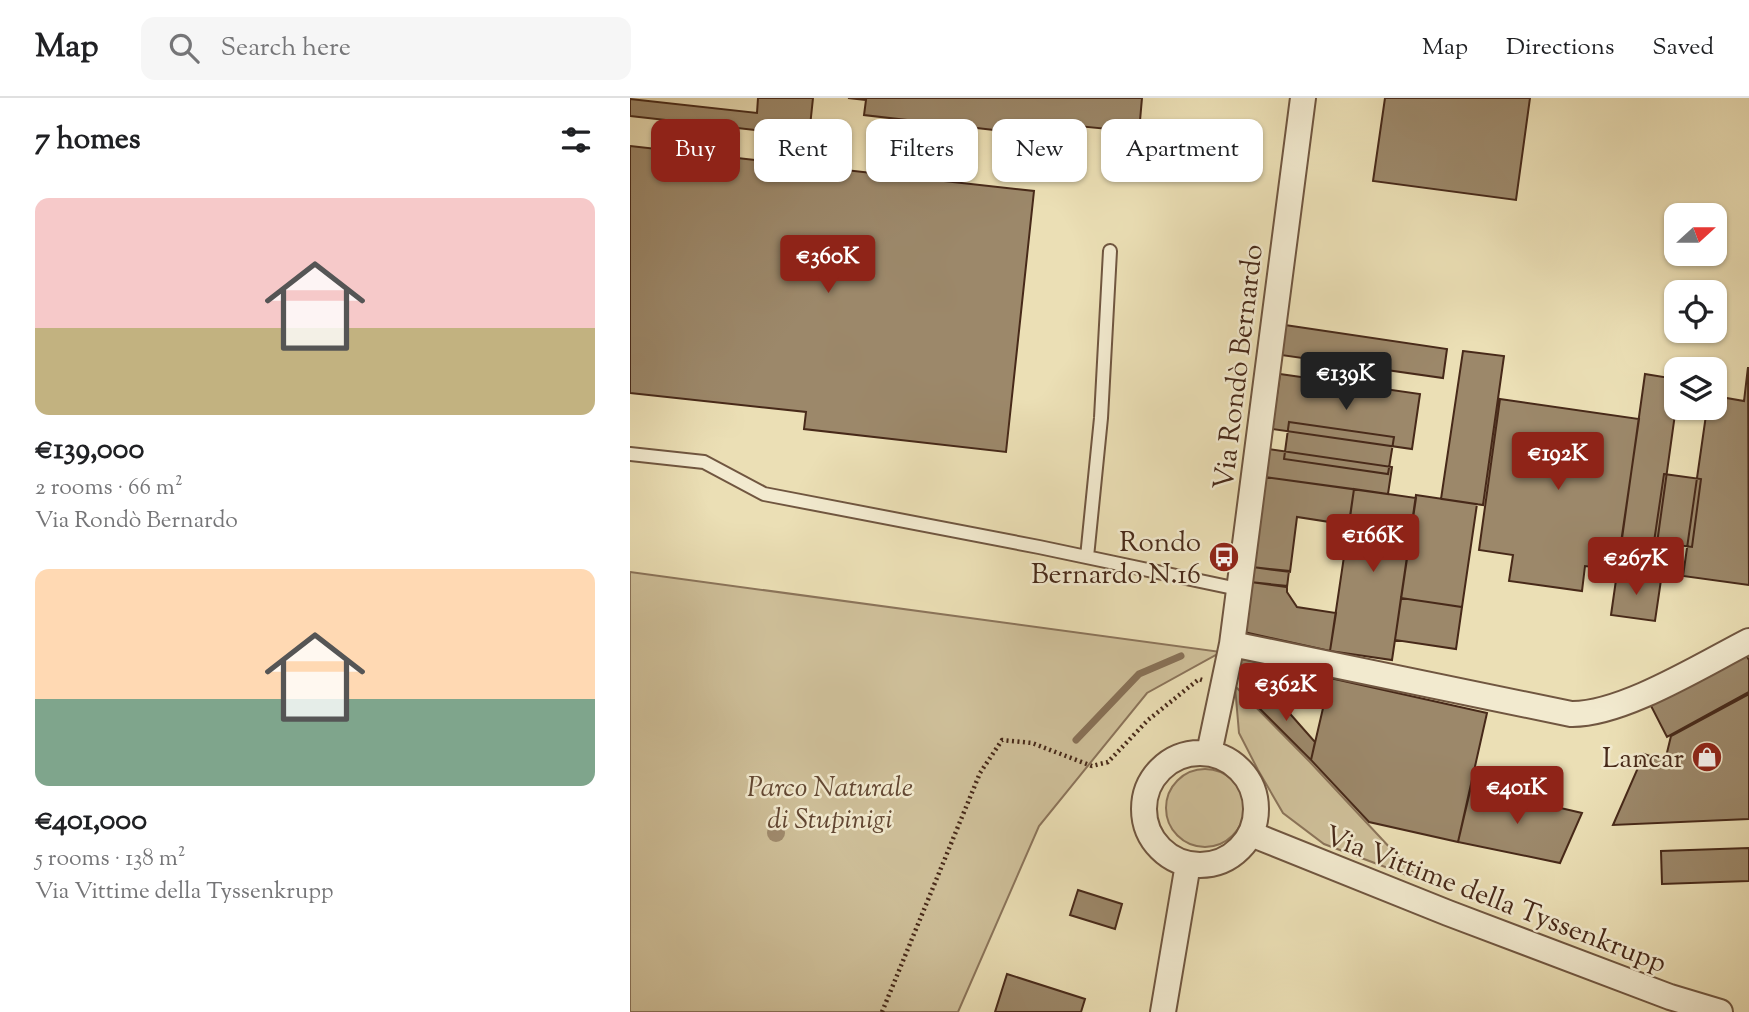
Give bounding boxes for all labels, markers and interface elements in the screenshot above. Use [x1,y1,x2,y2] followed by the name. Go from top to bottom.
[141,17,631,80] search box
[35,24,99,72] text: Map
[165,29,203,67] icon: search
[221,30,351,67] text: Search here
[1422,31,1468,65] text: Map
[1506,31,1614,65] text: Directions
[1652,31,1714,65] text: Saved
[35,119,140,162] text: 7 homes
[651,119,740,182] chip: Buy
[754,119,852,182] chip: Rent
[866,119,978,182] chip: Filters
[992,119,1087,182] chip: New
[1101,119,1263,182] chip: Apartment
[557,121,595,159] icon: filters
[1664,203,1727,266] north arrow
[1664,203,1727,420] map controls
[779,236,877,295] pin: €360K
[796,241,860,274] text: €360K
[1205,242,1275,492] street label: Via Rondò Bernardo
[252,243,378,369] icon: home
[1664,280,1727,343] button: locate
[1297,352,1395,412] pin: €139K
[1664,357,1727,420] button: layers
[1317,358,1375,391] text: €139K
[35,429,144,472] text: €139,000
[1509,432,1607,492] pin: €192K
[1528,438,1588,471] text: €192K
[35,472,183,505] text: 2 rooms · 66 m²
[35,505,238,538] text: Via Rondò Bernardo
[1324,514,1422,574] pin: €166K
[1342,520,1404,553] text: €166K
[1031,524,1201,596] place label: Rondo Bernardo N.16
[1587,538,1685,597] pin: €267K
[1207,540,1241,574] bus stop icon: Rondo Bernardo N.16
[1604,543,1668,576] text: €267K
[252,614,378,740] icon: home
[1237,664,1335,723] pin: €362K
[1255,669,1317,702] text: €362K
[1602,740,1684,780] place label: Lancar
[1690,740,1724,774] shop icon: Lancar
[1468,766,1566,826] pin: €401K
[747,769,913,841] park label: Parco Naturale di Stupinigi
[1486,772,1548,805] text: €401K
[35,800,147,843] text: €401,000
[1318,817,1672,985] street label: Via Vittime della Tyssenkrupp
[35,843,186,876] text: 5 rooms · 138 m²
[35,876,334,909] text: Via Vittime della Tyssenkrupp

